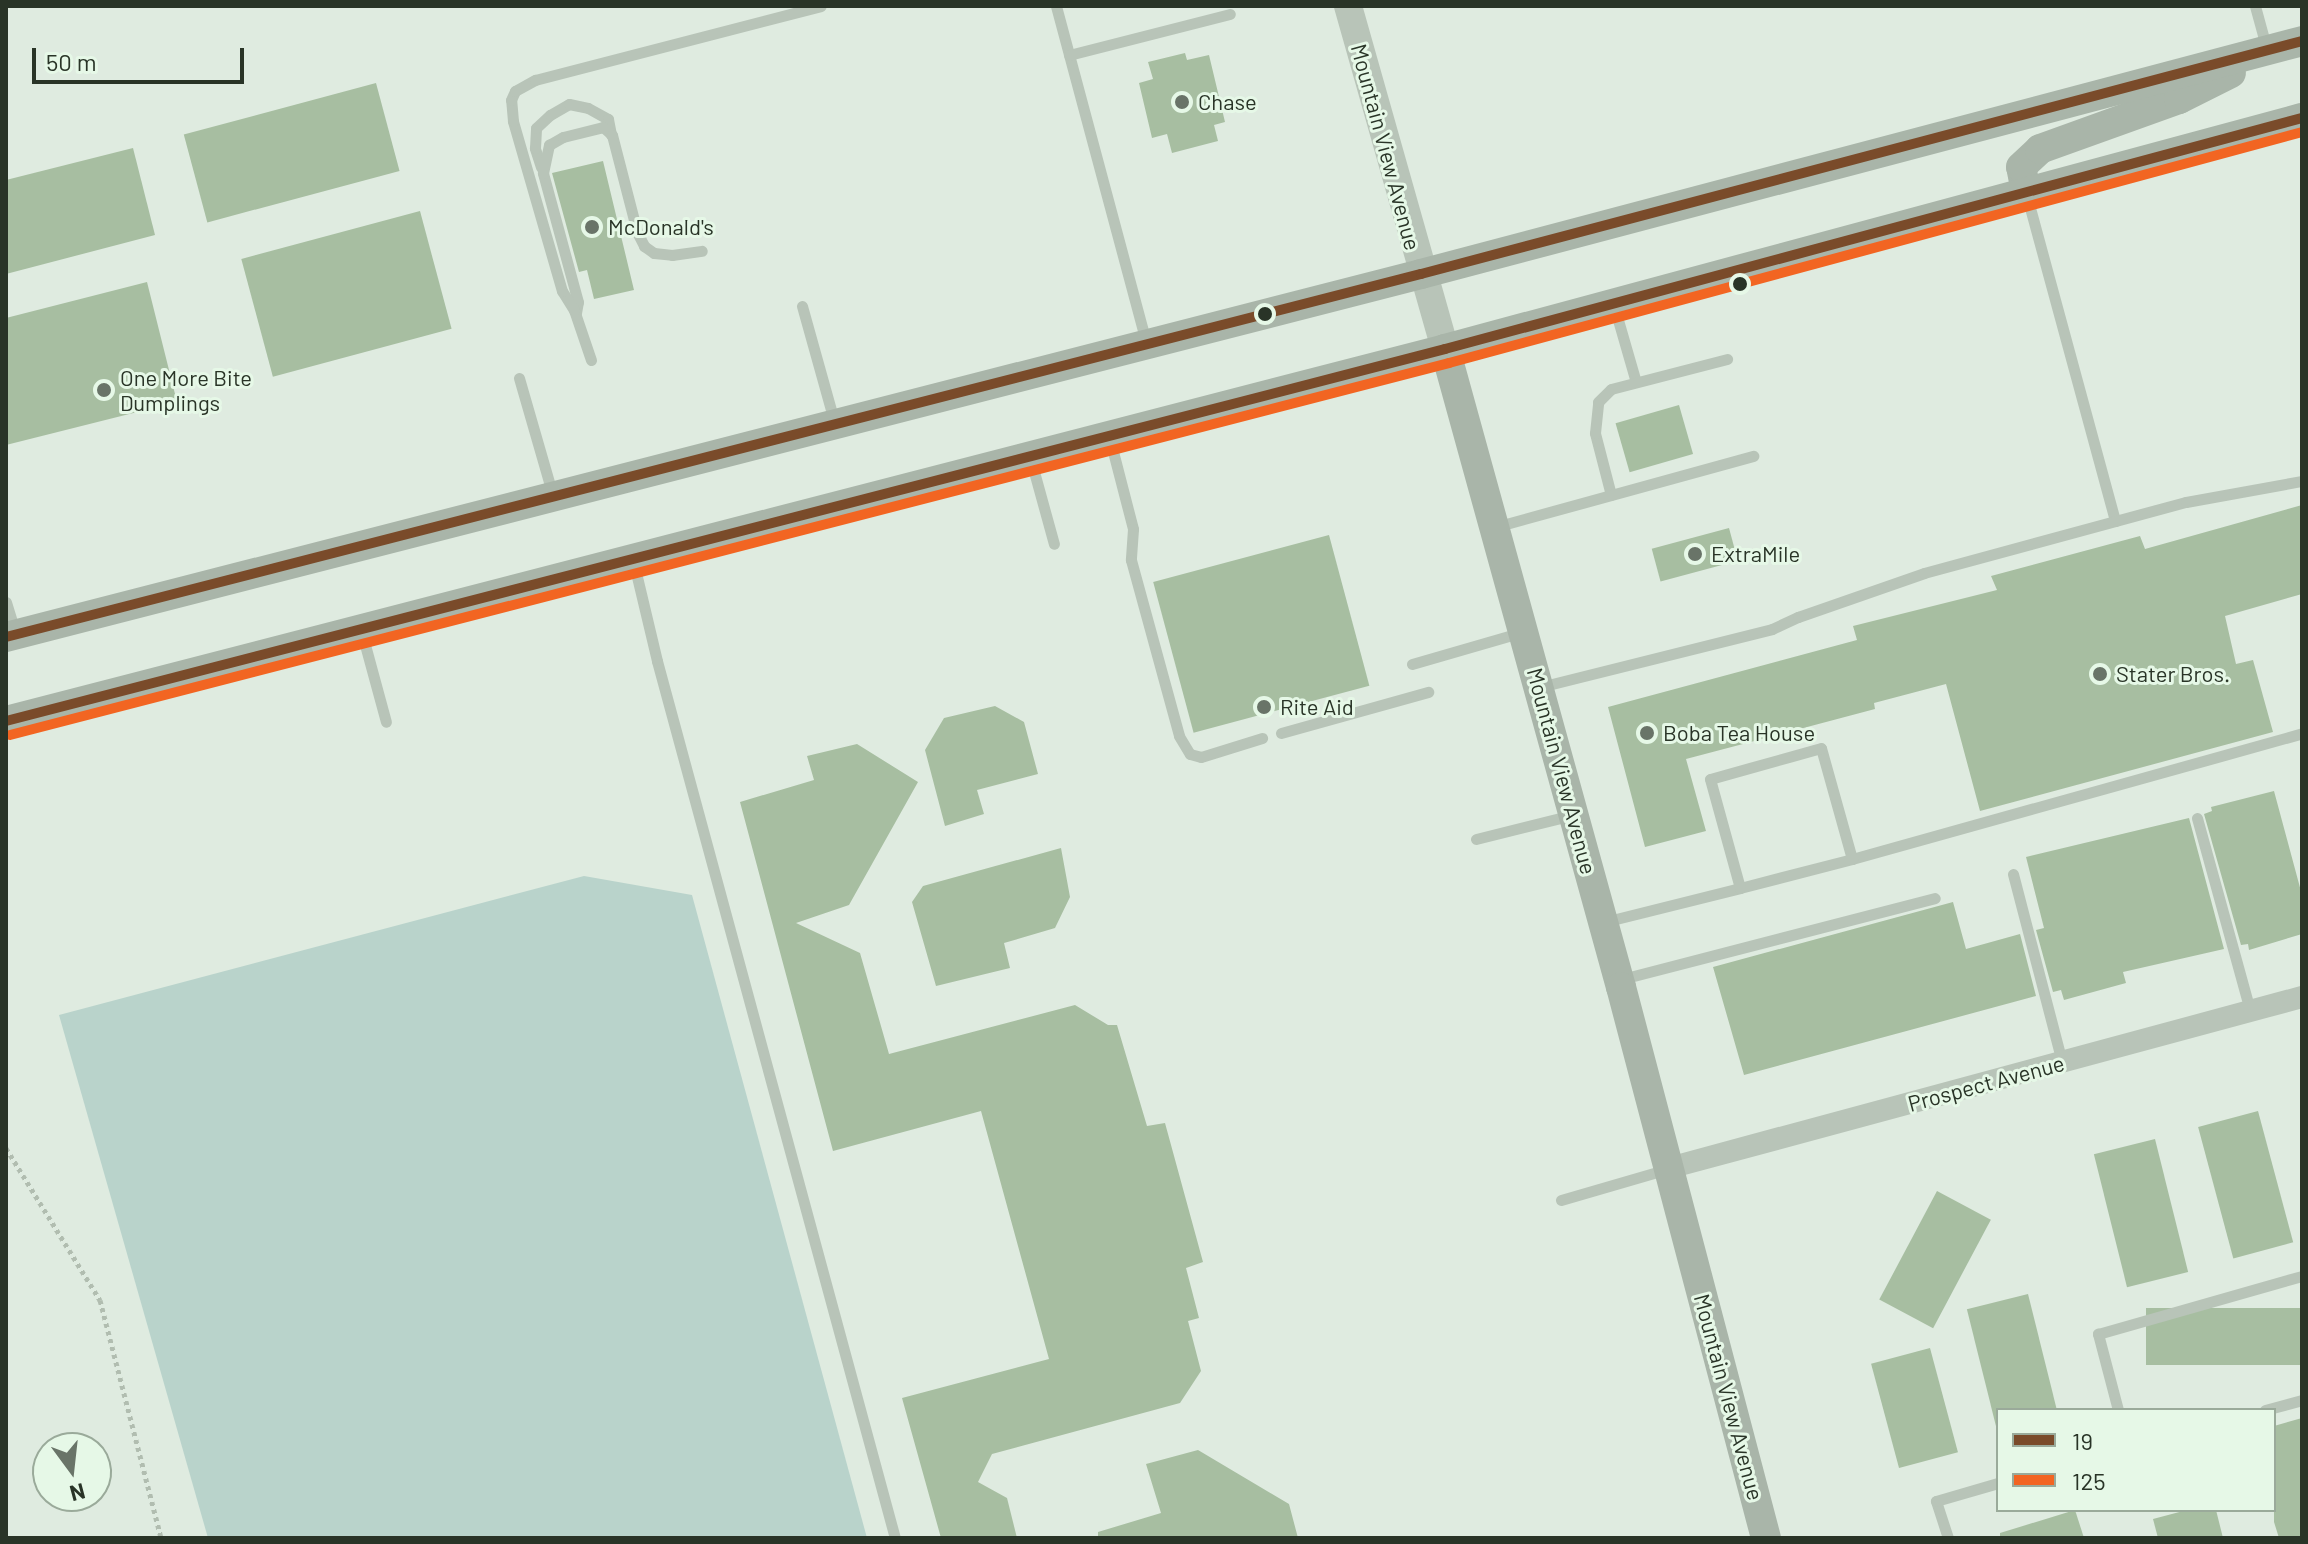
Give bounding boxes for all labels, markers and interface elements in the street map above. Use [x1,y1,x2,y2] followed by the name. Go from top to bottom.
[36,32,248,82] scale bar
[1346,41,1426,253] street label: Mountain View Avenue
[46,47,97,76] text: 50 m
[1198,89,1257,115] place label: Chase
[1173,93,1191,111] marker: Chase
[608,214,714,240] place label: McDonald's
[583,218,601,236] marker: McDonald's
[1732,276,1748,292] unlabelled marker
[1257,306,1273,322] unlabelled marker
[120,364,252,416] place label: One More Bite Dumplings
[95,381,113,399] marker: One More Bite Dumplings
[1711,541,1800,567] place label: ExtraMile
[1686,545,1704,563] marker: ExtraMile
[2116,661,2230,687] place label: Stater Bros.
[1522,665,1602,877] street label: Mountain View Avenue
[2091,665,2109,683] marker: Stater Bros.
[1280,694,1354,720] place label: Rite Aid
[1255,698,1273,716] marker: Rite Aid
[1663,720,1815,746] place label: Boba Tea House
[1638,724,1656,742] marker: Boba Tea House
[1905,1049,2067,1117] street label: Prospect Avenue
[1689,1291,1769,1503] street label: Mountain View Avenue
[1996,1408,2276,1512] legend
[2072,1426,2093,1455] text: 19
[32,1432,112,1512] north arrow
[2072,1466,2106,1495] text: 125
[67,1479,88,1508] text: N

